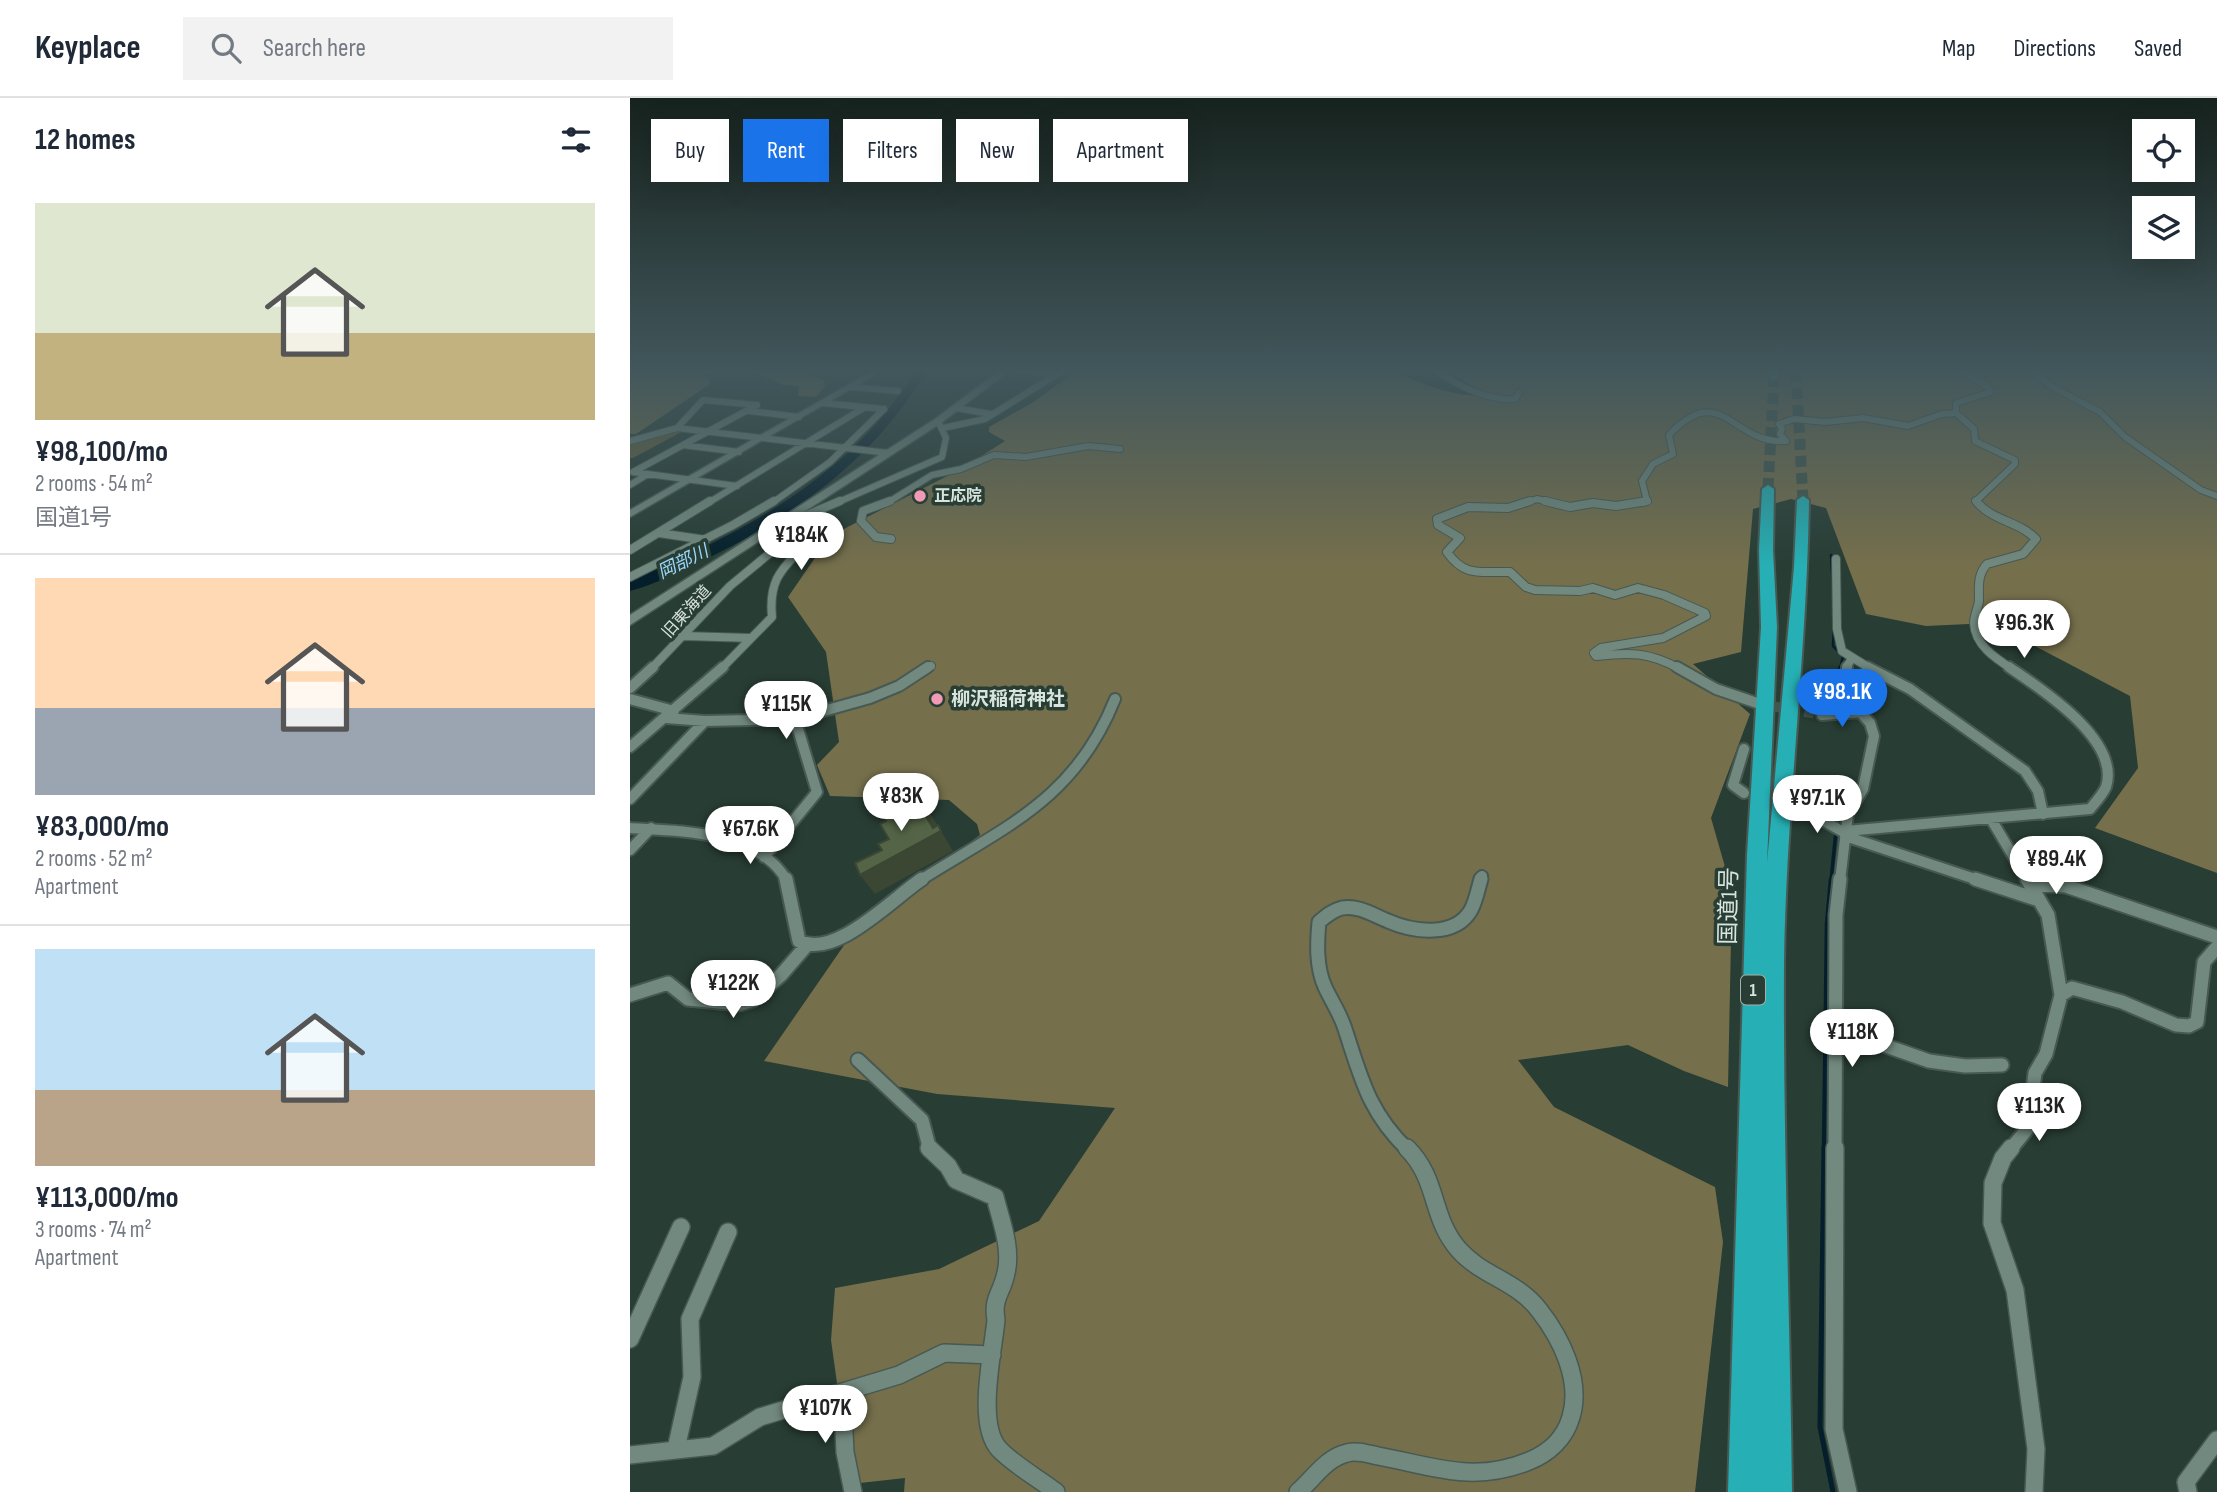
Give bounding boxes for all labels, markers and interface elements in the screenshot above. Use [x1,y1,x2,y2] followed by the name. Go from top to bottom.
[183,17,673,80] search box
[35,28,141,68] text: Keyplace
[207,29,245,67] icon: search
[263,33,366,64] text: Search here
[1942,34,1975,63] text: Map
[2013,34,2096,63] text: Directions
[2134,34,2182,63] text: Saved
[651,119,729,182] chip: Buy
[743,119,829,182] chip: Rent
[843,119,942,182] chip: Filters
[956,119,1039,182] chip: New
[1053,119,1188,182] chip: Apartment
[2132,119,2195,259] map controls
[2132,119,2195,182] button: locate
[557,121,595,159] icon: filters
[35,122,136,158] text: 12 homes
[2132,196,2195,259] button: layers
[252,249,378,375] icon: home
[35,434,168,470] text: ¥98,100/mo
[35,470,153,498] text: 2 rooms · 54 m²
[934,487,982,506] place label: 正応院
[912,488,928,504] marker: 正応院
[35,504,112,532] text: 国道1号
[752,512,850,572] pin: ¥184K
[774,521,828,549] text: ¥184K
[654,540,714,583] water label: 岡部川
[659,582,715,642] street label: 旧東海道
[1967,601,2081,660] pin: ¥96.3K
[1994,609,2054,637] text: ¥96.3K
[252,624,378,750] icon: home
[1785,670,1899,729] pin: ¥98.1K
[1812,678,1872,706] text: ¥98.1K
[737,682,835,741] pin: ¥115K
[951,688,1065,711] place label: 柳沢稲荷神社
[760,690,812,718] text: ¥115K
[929,691,945,707] marker: 柳沢稲荷神社
[860,774,942,833] pin: ¥83K
[1760,776,1874,835] pin: ¥97.1K
[879,782,923,810] text: ¥83K
[1789,784,1845,812] text: ¥97.1K
[693,806,807,866] pin: ¥67.6K
[35,809,169,845] text: ¥83,000/mo
[721,815,779,843] text: ¥67.6K
[1999,836,2113,896] pin: ¥89.4K
[35,845,153,873] text: 2 rooms · 52 m²
[2026,845,2086,873] text: ¥89.4K
[1714,867,1744,945] street label: 国道1号
[35,873,119,901] text: Apartment
[684,960,782,1020] pin: ¥122K
[707,969,759,997] text: ¥122K
[1741,976,1765,1004] road number: 1
[252,995,378,1121] icon: home
[1803,1010,1901,1069] pin: ¥118K
[1826,1018,1878,1046] text: ¥118K
[1990,1084,2088,1143] pin: ¥113K
[2013,1092,2065,1120] text: ¥113K
[35,1180,179,1216] text: ¥113,000/mo
[35,1216,152,1244] text: 3 rooms · 74 m²
[35,1244,119,1272] text: Apartment
[776,1386,874,1445] pin: ¥107K
[798,1394,852,1422] text: ¥107K

